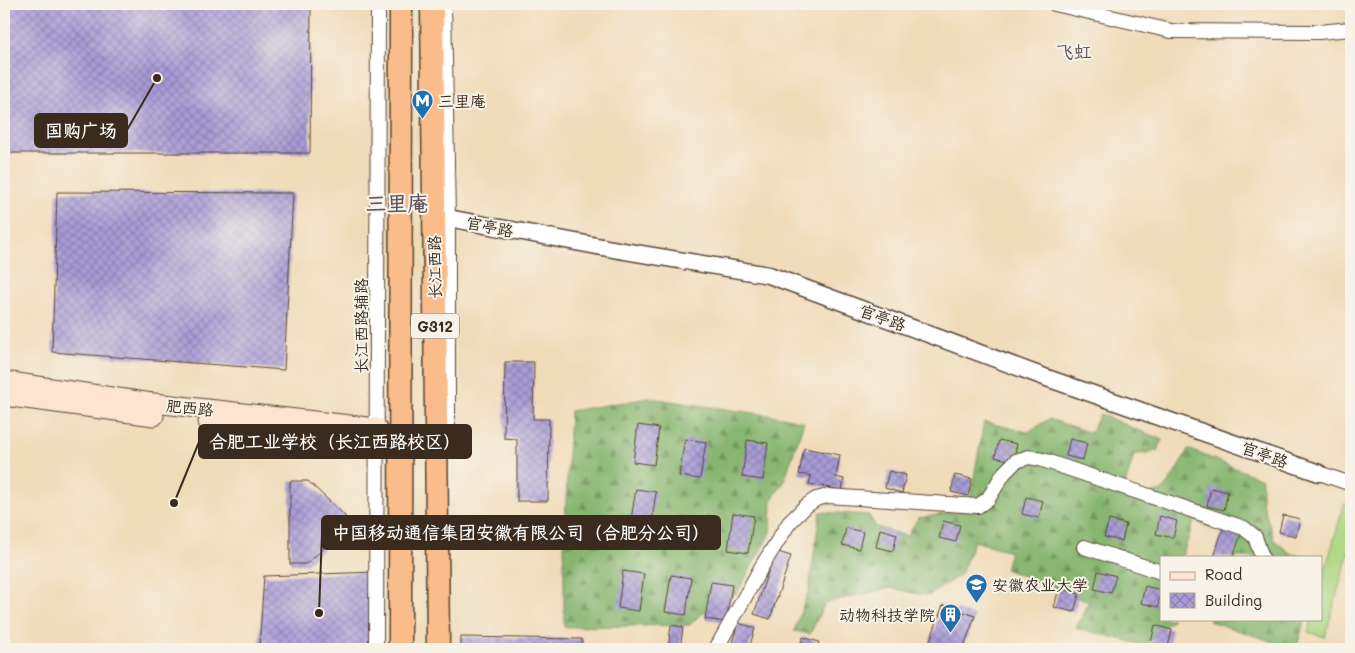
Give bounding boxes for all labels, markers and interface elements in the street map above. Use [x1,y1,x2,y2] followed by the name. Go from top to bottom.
[1056,39,1092,63] district label: 飞虹
[410,88,434,119] metro station icon: 三里庵
[438,90,486,111] place label: 三里庵
[35,114,127,147] callout: 国购广场
[45,118,117,142] text: 国购广场
[366,189,429,216] district label: 三里庵
[464,211,516,241] street label: 官亭路
[423,235,445,299] street label: 长江西路
[350,278,371,374] street label: 长江西路辅路
[857,299,909,335] street label: 官亭路
[411,314,459,338] road number: G312
[165,394,215,420] street label: 肥西路
[199,425,471,458] callout: 合肥工业学校（长江西路校区）
[209,429,461,453] text: 合肥工业学校（长江西路校区）
[1239,436,1291,472] street label: 官亭路
[322,516,720,549] callout: 中国移动通信集团安徽有限公司（合肥分公司）
[332,520,710,544] text: 中国移动通信集团安徽有限公司（合肥分公司）
[1160,556,1322,620] legend
[1205,564,1242,584] text: Road
[964,572,988,603] school or university icon: 安徽农业大学
[992,574,1088,595] place label: 安徽农业大学
[1205,590,1262,610] text: Building
[939,602,963,633] building icon: 动物科技学院
[839,604,935,625] place label: 动物科技学院

